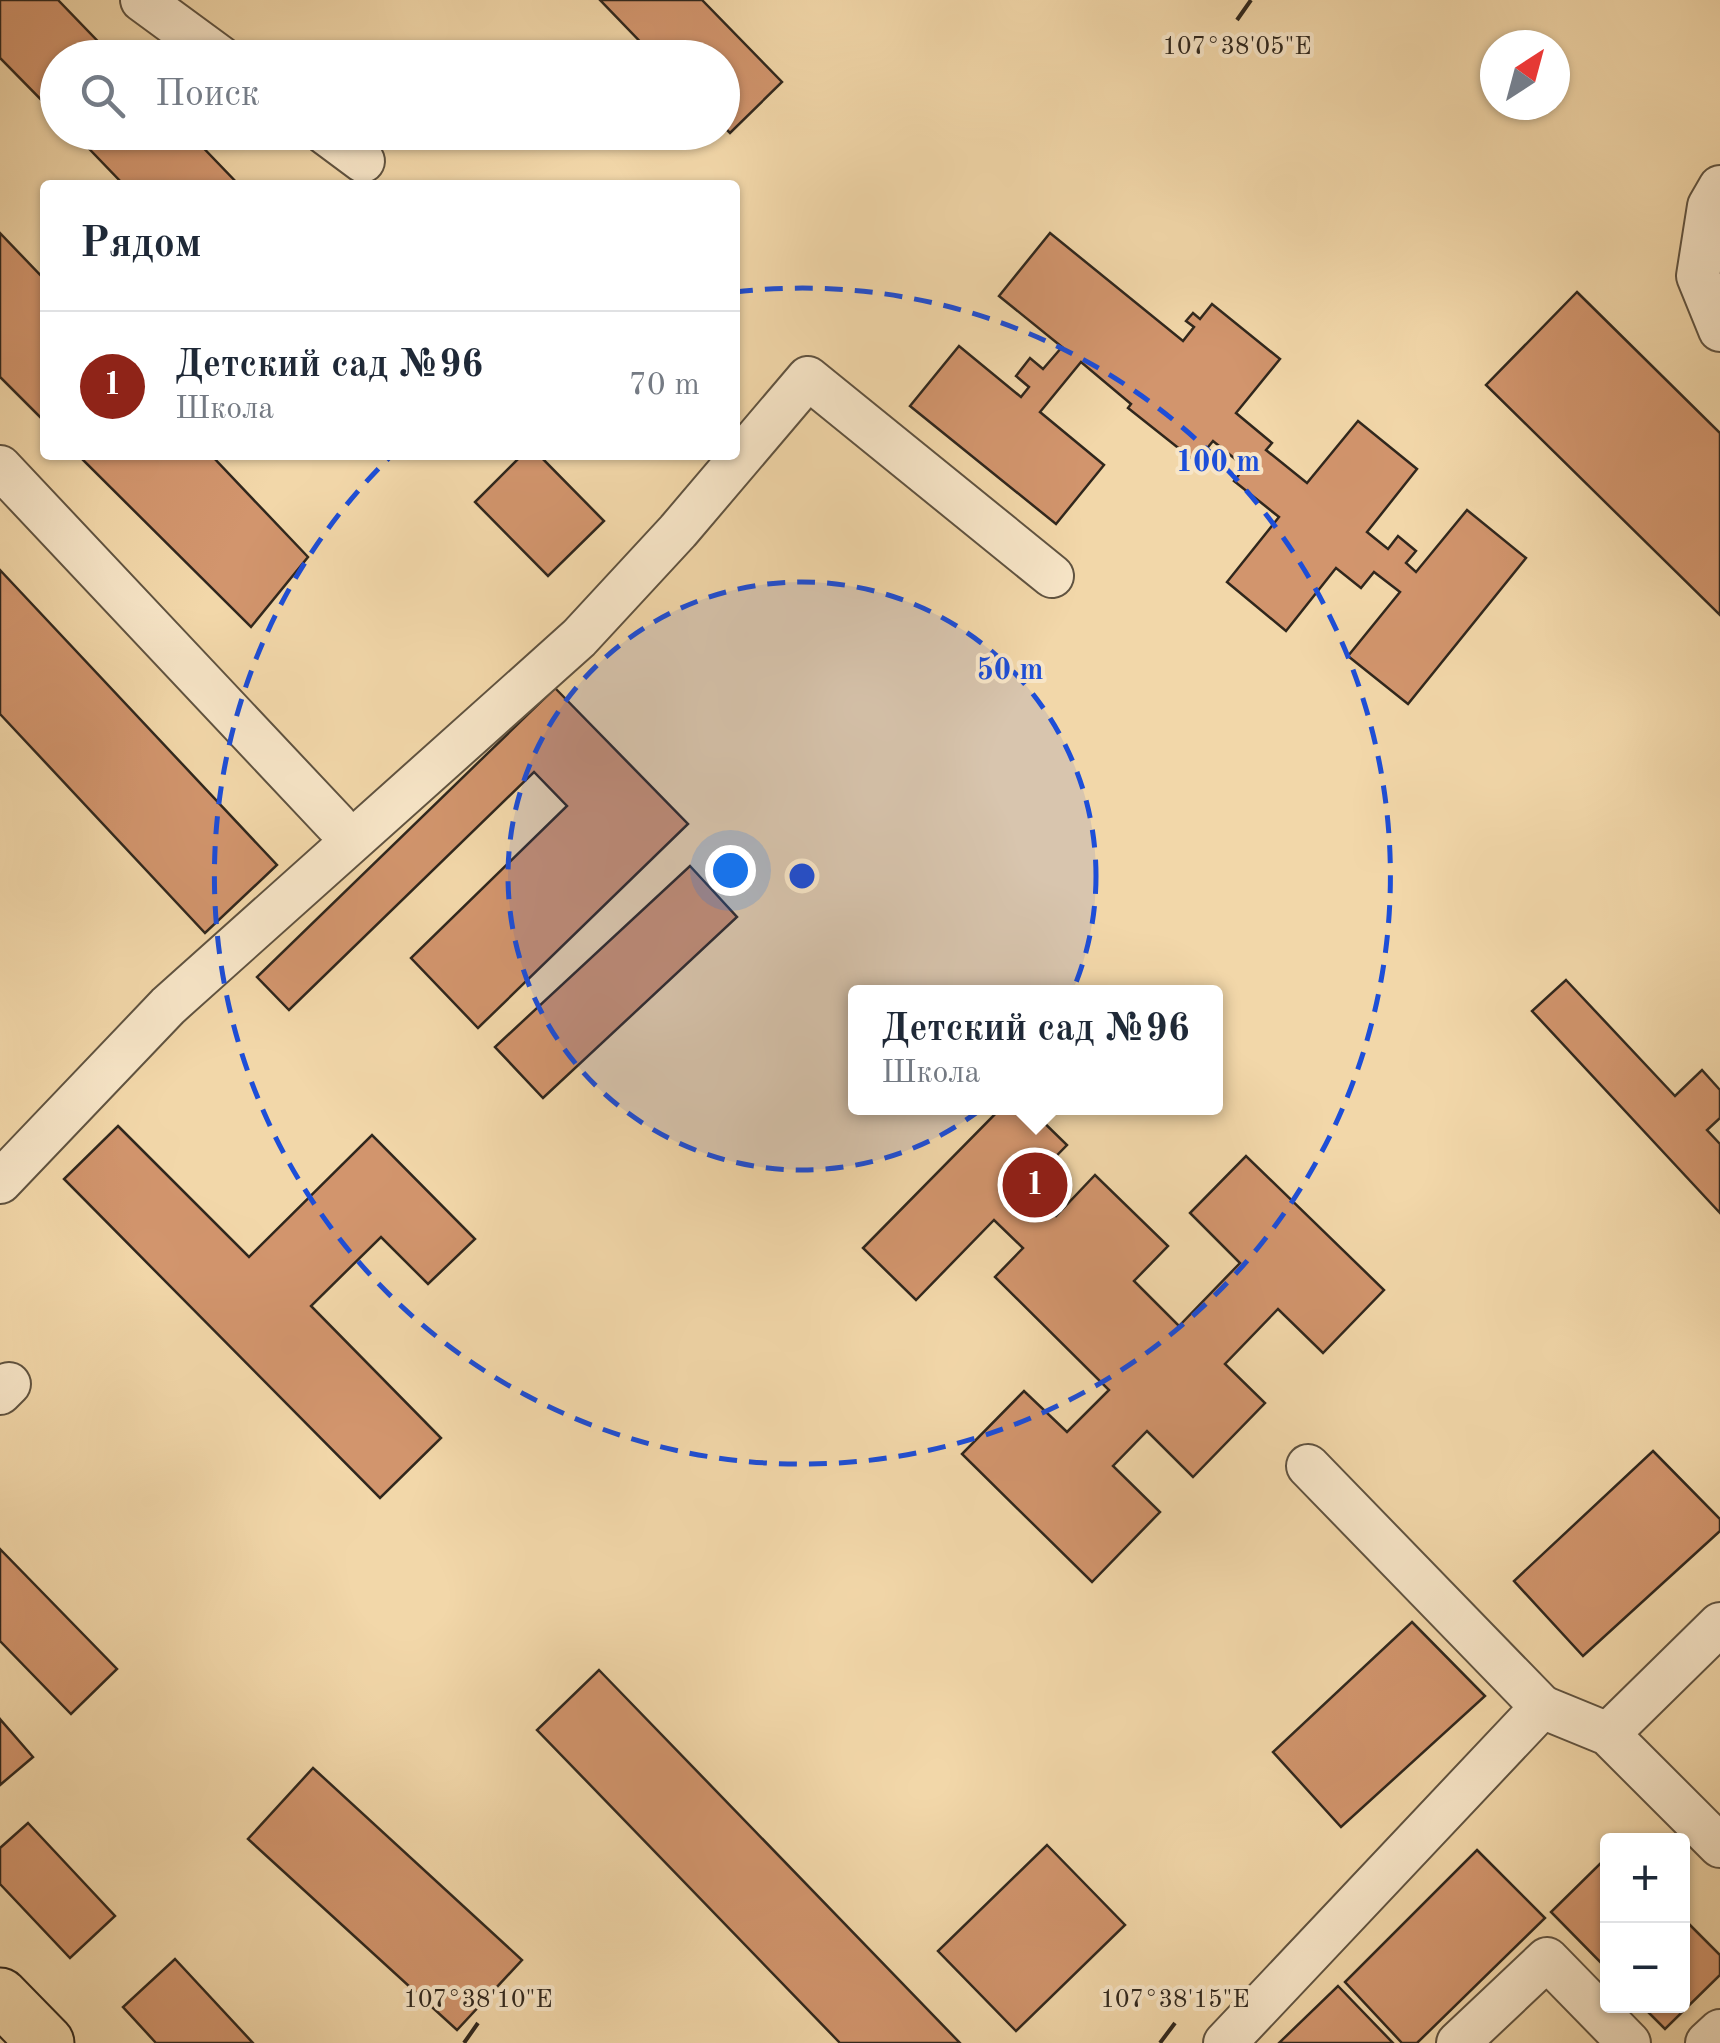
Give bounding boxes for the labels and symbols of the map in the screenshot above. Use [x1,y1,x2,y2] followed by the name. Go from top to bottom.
[1480,30,1570,120] north arrow
[1162,35,1312,60] text: 107°38'05"E
[1176,448,1260,478] text: 100 m
[976,656,1044,686] text: 50 m
[705,845,756,896] your location
[784,858,820,894] centre of rings
[1002,1148,1068,1222] pin: 1
[403,1988,553,2013] text: 107°38'10"E
[1100,1988,1250,2013] text: 107°38'15"E

